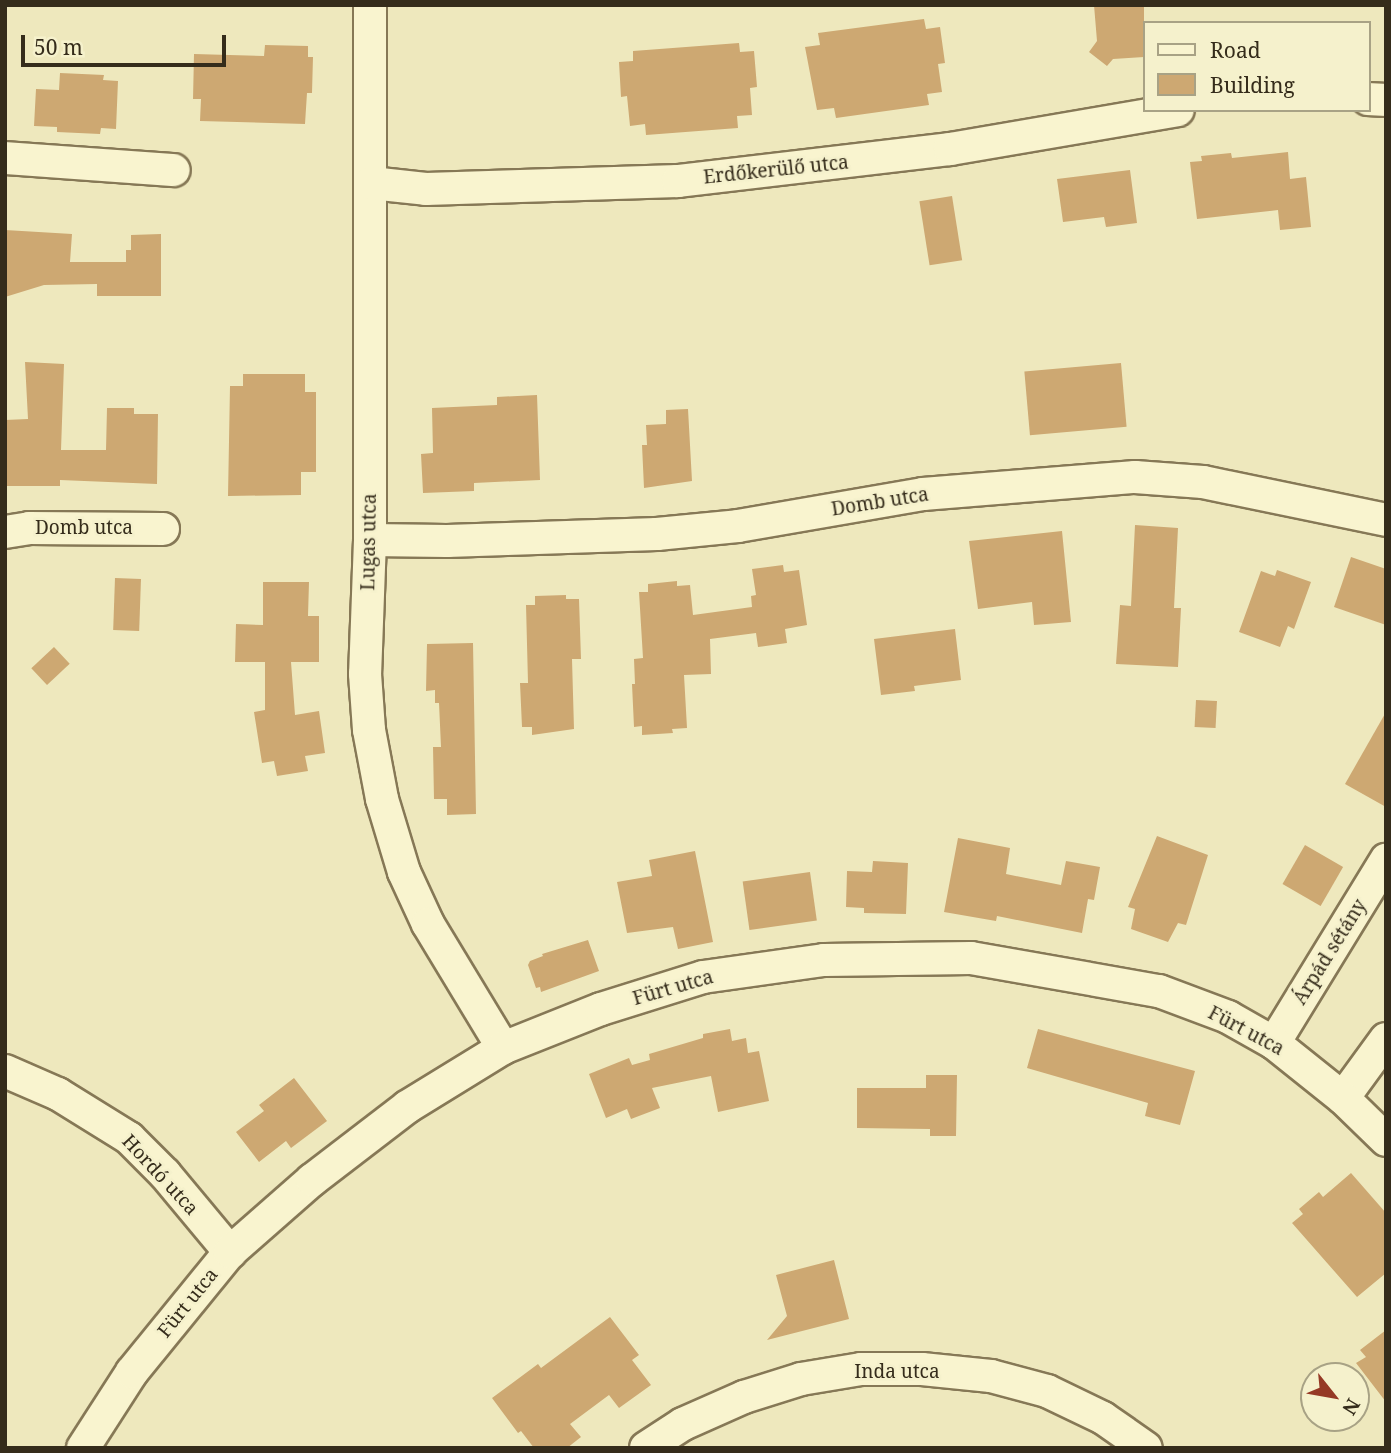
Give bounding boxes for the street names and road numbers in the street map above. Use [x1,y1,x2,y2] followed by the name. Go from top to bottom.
[702,151,850,189] street label: Erdőkerülő utca
[830,483,930,521] street label: Domb utca
[357,493,381,591] street label: Lugas utca
[35,517,133,539] street label: Domb utca
[1289,895,1371,1009] street label: Árpád sétány
[630,966,716,1010] street label: Fürt utca
[1204,1002,1288,1060] street label: Fürt utca
[117,1130,203,1220] street label: Hordó utca
[153,1264,223,1342] street label: Fürt utca
[854,1361,940,1383] street label: Inda utca

